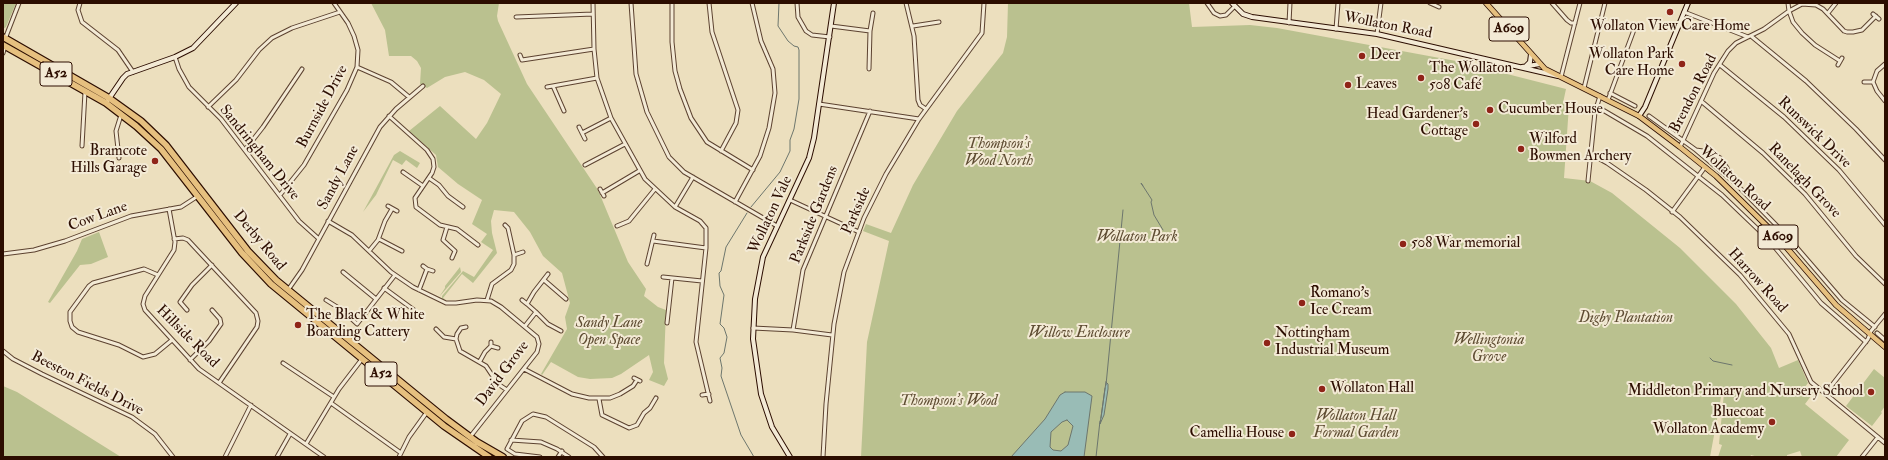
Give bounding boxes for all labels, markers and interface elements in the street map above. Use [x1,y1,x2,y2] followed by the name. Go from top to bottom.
[1665,7,1675,17] marker: Wollaton View Care Home
[1342,9,1434,43] street label: Wollaton Road
[1489,17,1529,41] road number: A609
[1590,18,1750,36] place label: Wollaton View Care Home
[1589,46,1674,81] place label: Wollaton Park Care Home
[1370,47,1400,65] place label: Deer
[1357,51,1367,61] marker: Deer
[1666,52,1722,136] street label: Brendon Road
[1677,59,1687,69] marker: Wollaton Park Care Home
[1429,60,1512,95] place label: The Wollaton 508 Café
[40,62,72,86] road number: A52
[294,63,352,151] street label: Burnside Drive
[1416,73,1426,83] marker: The Wollaton 508 Café
[1356,76,1397,94] place label: Leaves
[1343,80,1353,90] marker: Leaves
[1774,93,1854,173] street label: Runswick Drive
[1498,101,1603,119] place label: Cucumber House
[215,102,303,204] street label: Sandringham Drive
[1485,105,1495,115] marker: Cucumber House
[1367,106,1468,141] place label: Head Gardener's Cottage
[1471,119,1481,129] marker: Head Gardener's Cottage
[1529,131,1631,166] place label: Wilford Bowmen Archery
[965,136,1033,171] park label: Thompson's Wood North
[1764,140,1844,222] street label: Ranelagh Grove
[1695,142,1773,216] street label: Wollaton Road
[71,143,147,178] place label: Bramcote Hills Garage
[315,143,363,213] street label: Sandy Lane
[1516,144,1526,154] marker: Wilford Bowmen Archery
[150,156,160,166] marker: Bramcote Hills Garage
[787,163,843,267] street label: Parkside Gardens
[745,173,797,257] street label: Wollaton Vale
[839,185,875,237] street label: Parkside
[66,198,130,236] street label: Cow Lane
[229,207,289,275] street label: Derby Road
[1758,225,1798,249] road number: A609
[1096,229,1178,247] park label: Wollaton Park
[1411,235,1520,253] place label: 508 War memorial
[1398,239,1408,249] marker: 508 War memorial
[1723,245,1791,317] street label: Harrow Road
[1310,285,1372,320] place label: Romano's Ice Cream
[1297,298,1307,308] marker: Romano's Ice Cream
[152,302,222,372] street label: Hillside Road
[306,307,425,342] place label: The Black & White Boarding Cattery
[1579,310,1673,328] park label: Digby Plantation
[576,315,642,350] park label: Sandy Lane Open Space
[293,320,303,330] marker: The Black & White Boarding Cattery
[1028,325,1130,343] park label: Willow Enclosure
[1275,325,1389,360] place label: Nottingham Industrial Museum
[1454,332,1524,367] park label: Wellingtonia Grove
[473,338,533,410] street label: David Grove
[1262,338,1272,348] marker: Nottingham Industrial Museum
[28,348,146,420] street label: Beeston Fields Drive
[365,362,397,386] road number: A52
[1330,380,1414,398] place label: Wollaton Hall
[1627,383,1863,401] place label: Middleton Primary and Nursery School
[1317,384,1327,394] marker: Wollaton Hall
[1866,387,1876,397] marker: Middleton Primary and Nursery School
[900,393,998,411] park label: Thompson's Wood
[1653,404,1764,439] place label: Bluecoat Wollaton Academy
[1313,408,1399,443] park label: Wollaton Hall Formal Garden
[1767,417,1777,427] marker: Bluecoat Wollaton Academy
[1190,425,1284,443] place label: Camellia House
[1287,429,1297,439] marker: Camellia House

